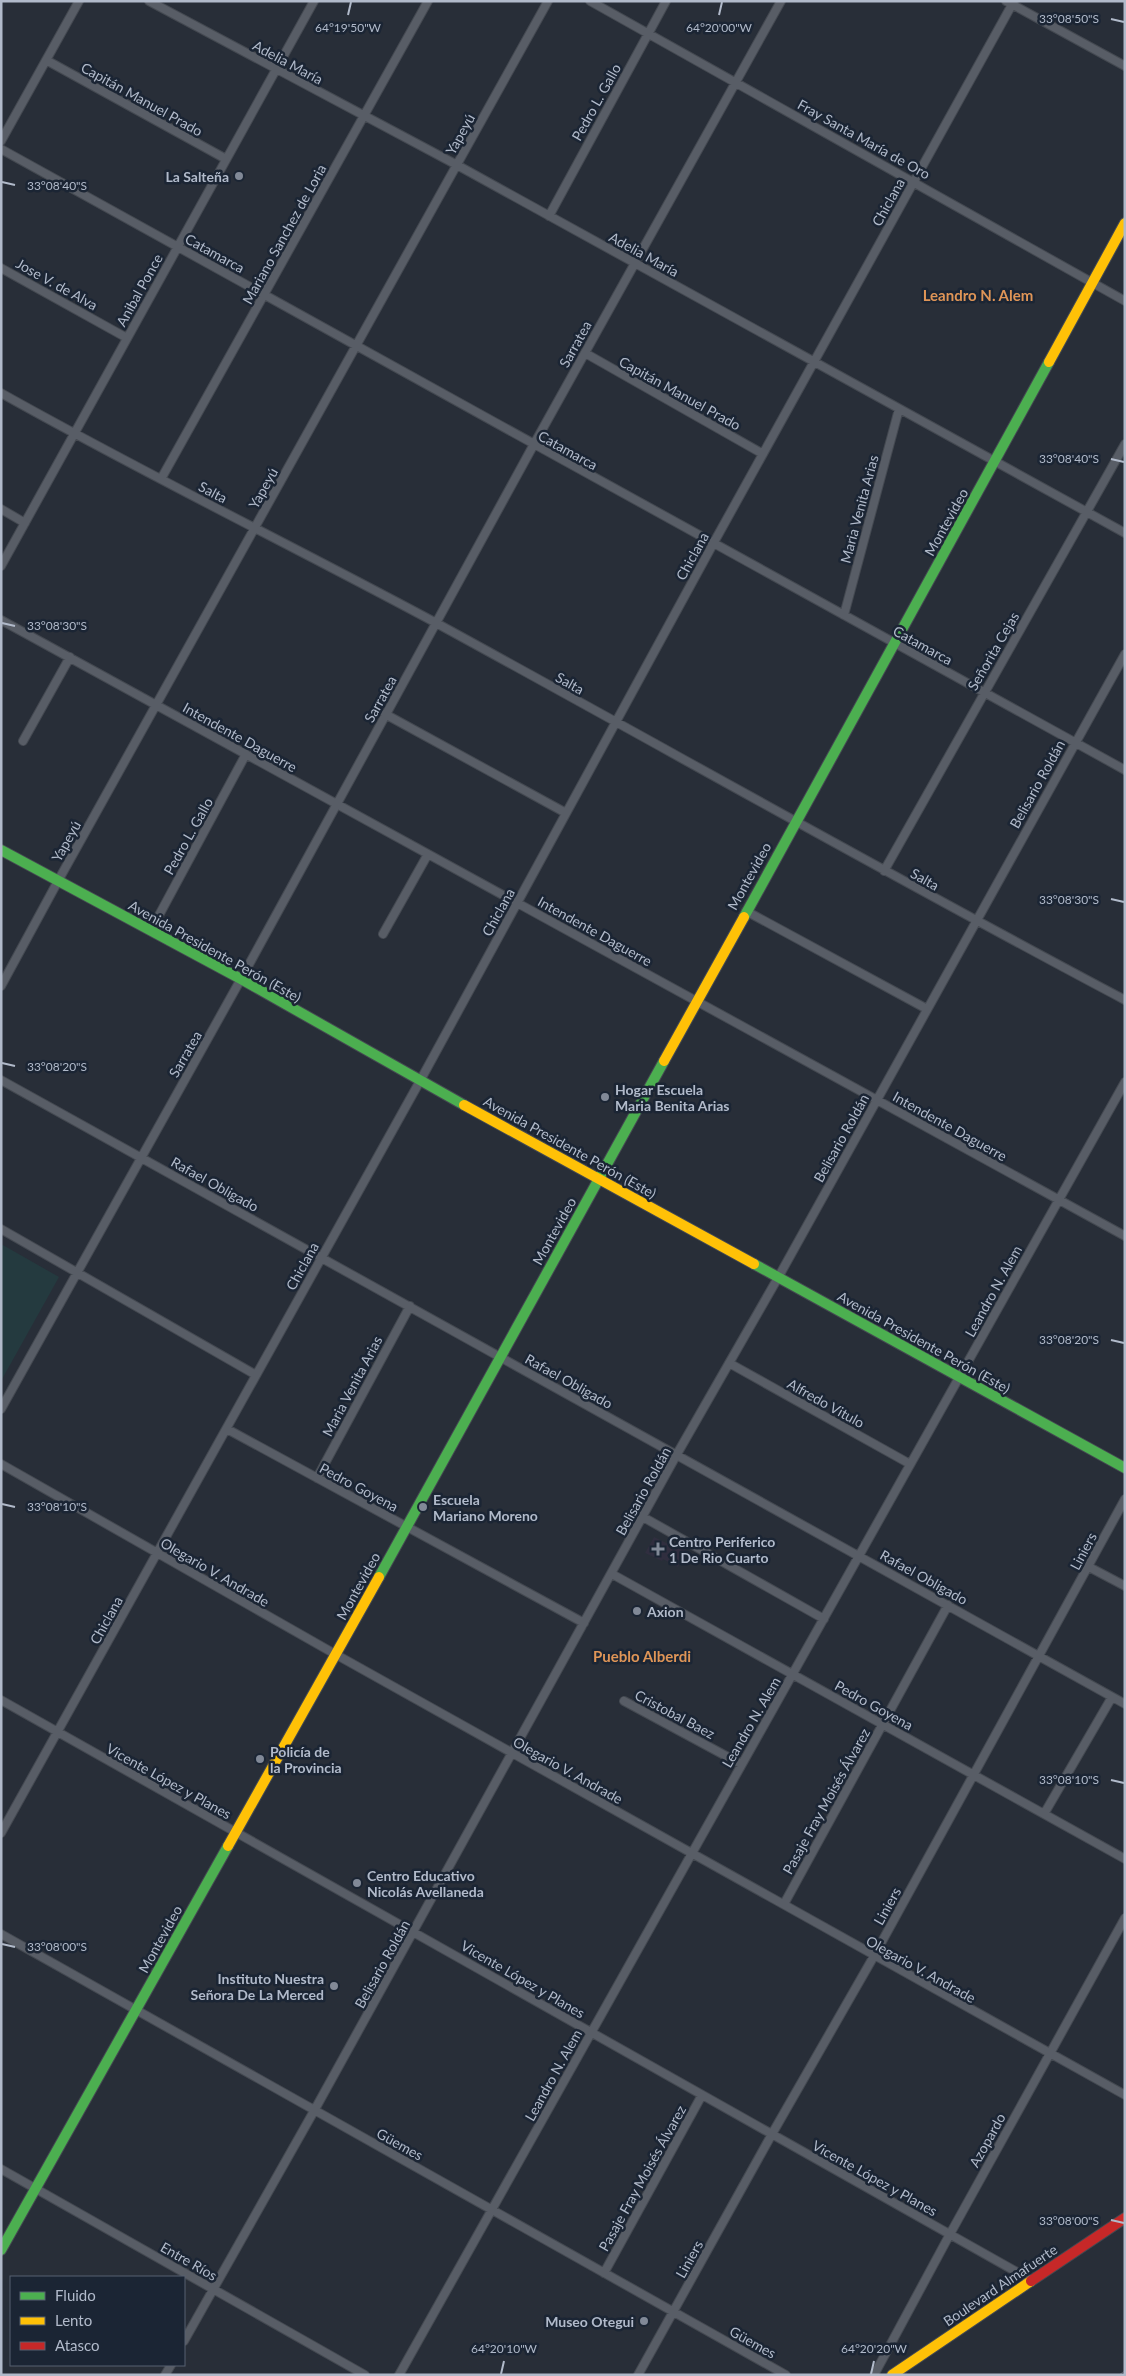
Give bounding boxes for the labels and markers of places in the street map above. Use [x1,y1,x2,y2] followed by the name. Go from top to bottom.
[165,168,229,185] place label: La Salteña
[233,170,245,182] marker: La Salteña
[615,1081,729,1114] place label: Hogar Escuela Maria Benita Arias
[599,1091,611,1103] marker: Hogar Escuela Maria Benita Arias
[433,1491,538,1524] place label: Escuela Mariano Moreno
[417,1501,429,1513] marker: Escuela Mariano Moreno
[669,1533,775,1566] place label: Centro Periferico 1 De Rio Cuarto
[651,1542,665,1556] marker: Centro Periferico 1 De Rio Cuarto
[646,1603,684,1620] place label: Axion
[631,1605,643,1617] marker: Axion
[270,1743,342,1776] place label: Policía de la Provincia
[254,1753,266,1765] marker: Policía de la Provincia
[367,1867,484,1900] place label: Centro Educativo Nicolás Avellaneda
[351,1877,363,1889] marker: Centro Educativo Nicolás Avellaneda
[191,1970,324,2003] place label: Instituto Nuestra Señora De La Merced
[328,1980,340,1992] marker: Instituto Nuestra Señora De La Merced
[545,2313,634,2330] place label: Museo Otegui
[638,2315,650,2327] marker: Museo Otegui

